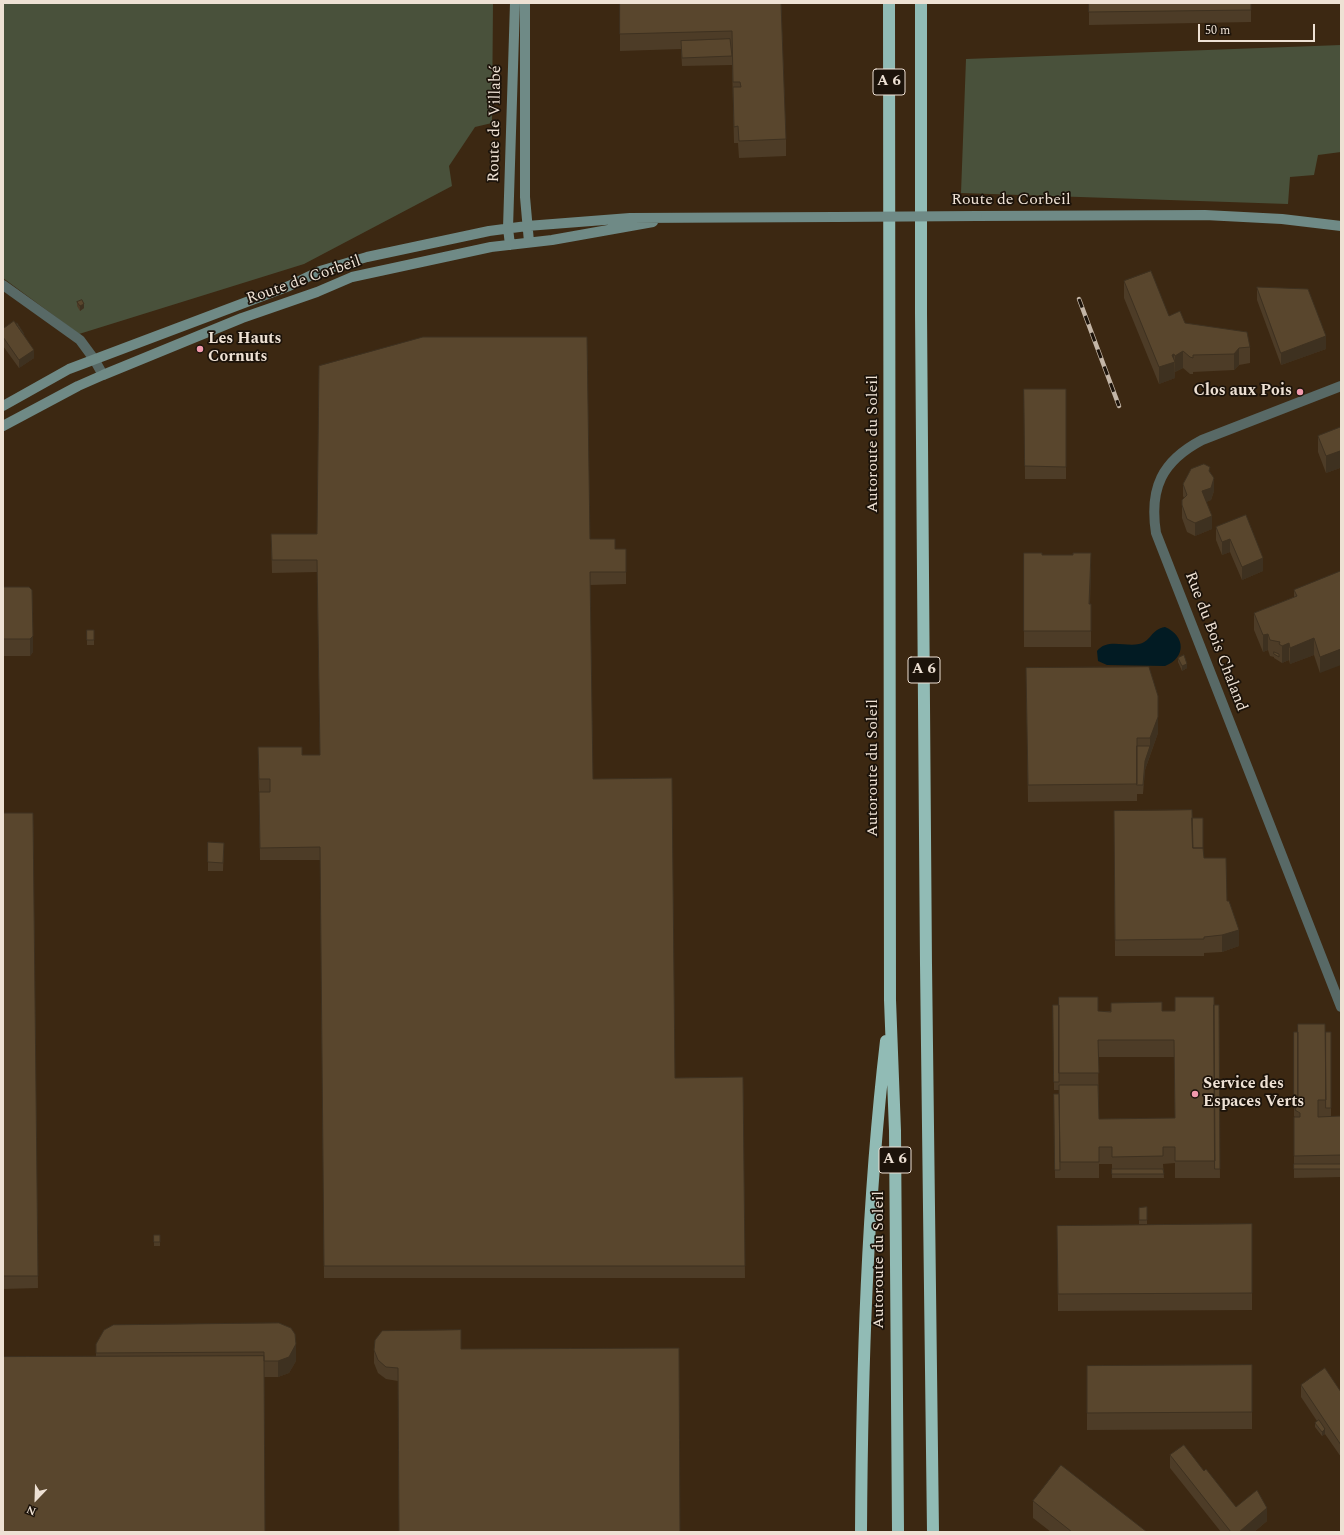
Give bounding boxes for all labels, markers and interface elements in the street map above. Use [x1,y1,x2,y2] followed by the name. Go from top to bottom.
[1200,16,1317,42] scale bar
[1205,21,1230,40] text: 50 m
[485,65,507,183] street label: Route de Villabé
[873,69,905,95] road number: A 6
[951,191,1071,211] street label: Route de Corbeil
[244,252,364,310] street label: Route de Corbeil
[208,330,282,368] place label: Les Hauts Cornuts
[195,344,205,354] marker: Les Hauts Cornuts
[864,375,884,513] street label: Autoroute du Soleil
[1193,382,1292,402] place label: Clos aux Pois
[1295,387,1305,397] marker: Clos aux Pois
[1180,570,1250,714] street label: Rue du Bois Chaland
[908,657,940,683] road number: A 6
[864,699,884,837] street label: Autoroute du Soleil
[1203,1075,1304,1113] place label: Service des Espaces Verts
[1190,1089,1200,1099] marker: Service des Espaces Verts
[879,1147,911,1173] road number: A 6
[870,1191,890,1329] street label: Autoroute du Soleil
[16,1479,56,1519] north arrow
[24,1501,39,1520] text: N

